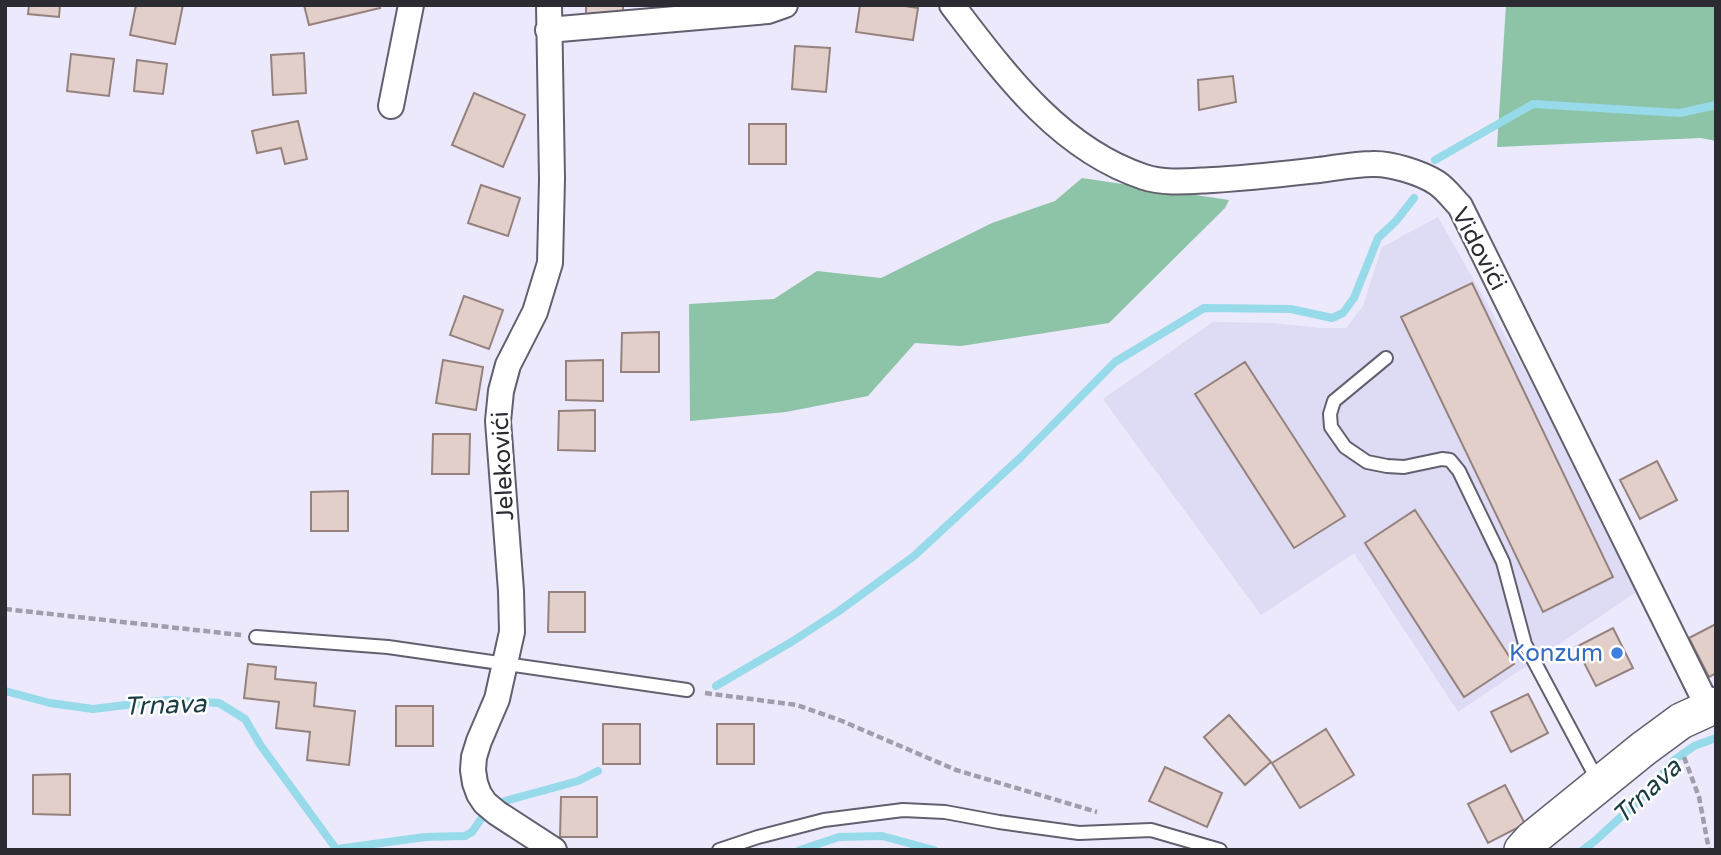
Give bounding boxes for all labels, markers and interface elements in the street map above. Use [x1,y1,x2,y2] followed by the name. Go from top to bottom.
[1445,203,1513,295] street label: Vidovići
[486,411,520,521] street label: Jelekovići
[1509,639,1603,668] place label: Konzum
[1609,645,1625,661] marker: Konzum
[123,688,208,722] water label: Trnava
[1606,751,1689,831] water label: Trnava

